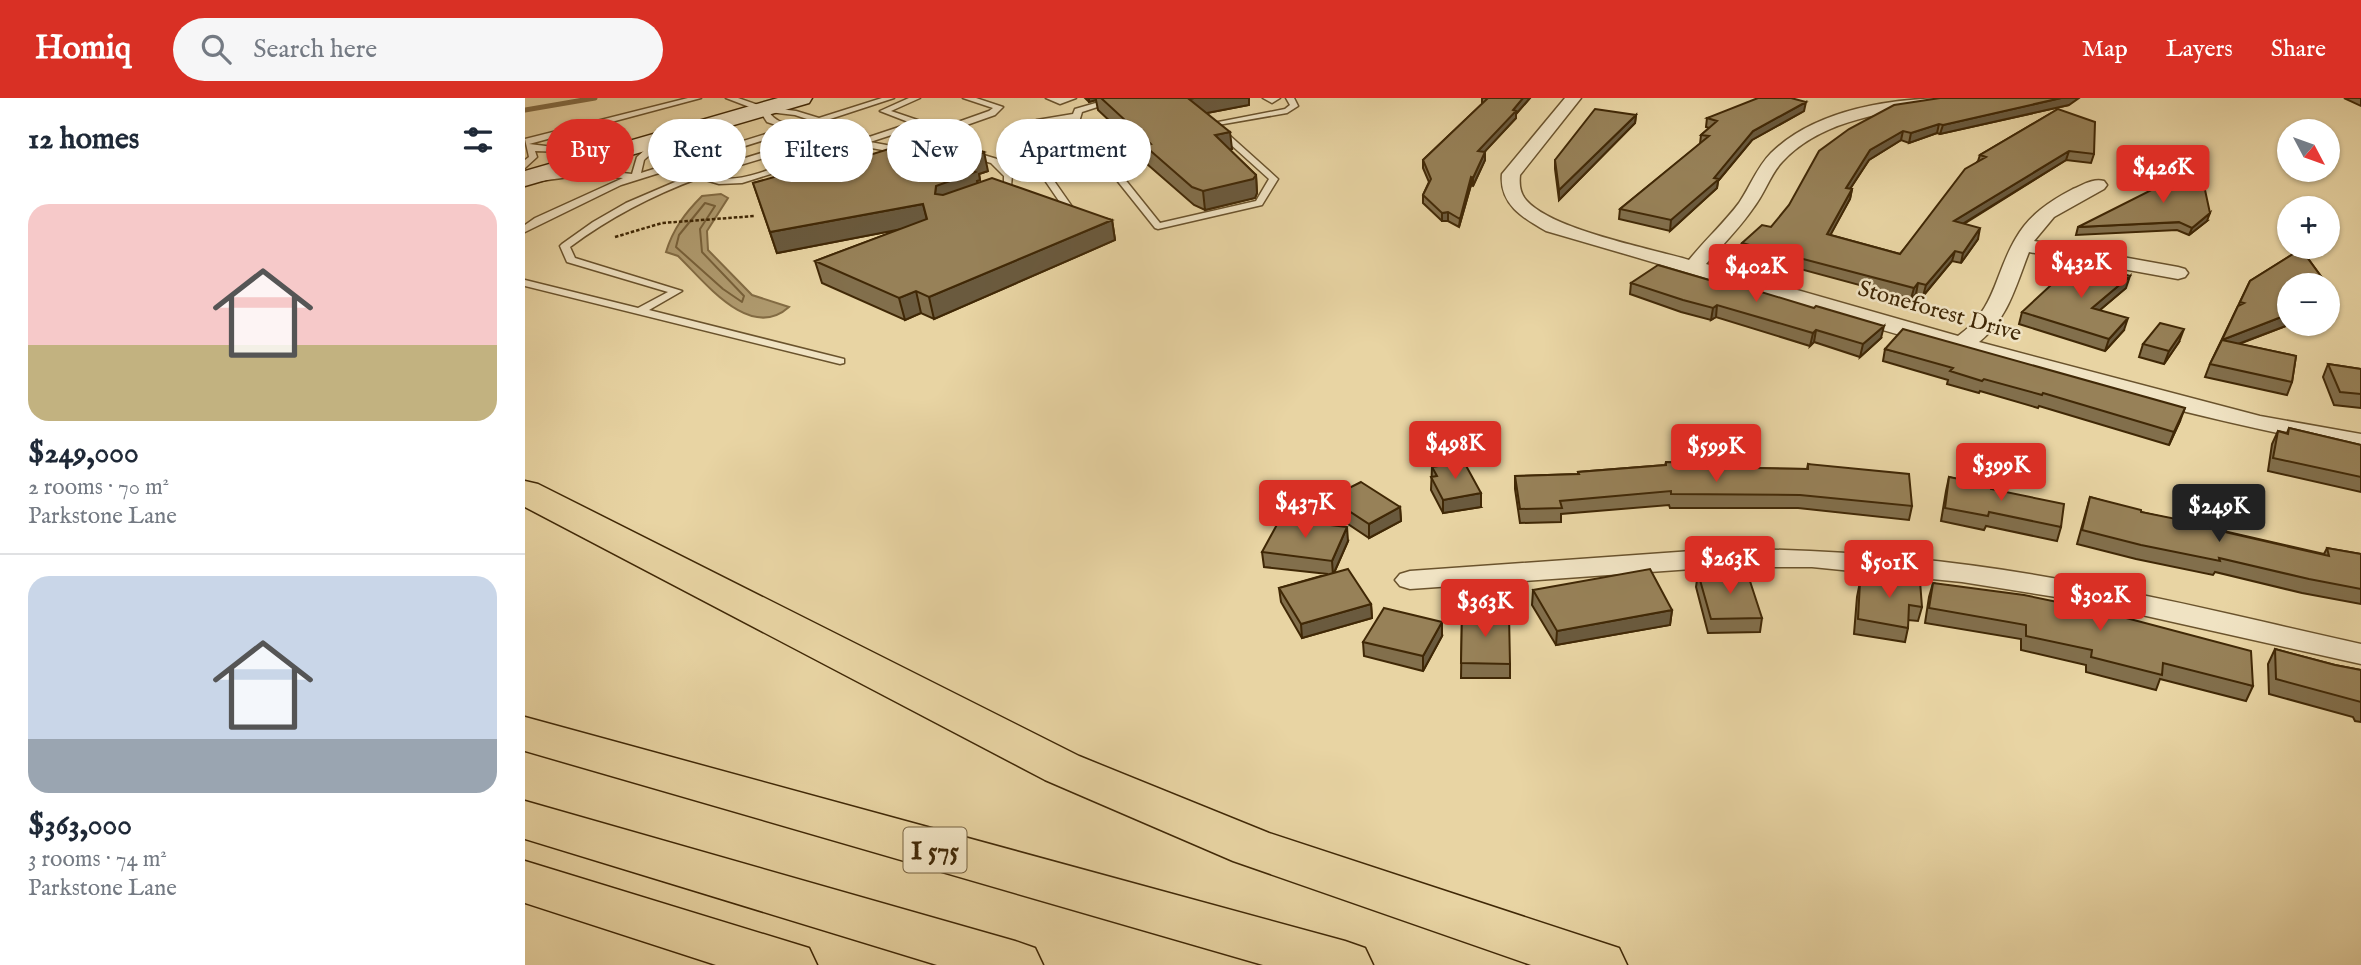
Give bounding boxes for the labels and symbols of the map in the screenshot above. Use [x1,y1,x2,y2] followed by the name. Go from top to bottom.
[2277,119,2340,182] north arrow
[2114,146,2212,205] pin: $426K
[2032,240,2130,300] pin: $432K
[1707,244,1805,304] pin: $402K
[1854,274,2025,349] street label: Stoneforest Drive
[1406,422,1504,481] pin: $498K
[1667,424,1765,484] pin: $599K
[1952,444,2050,503] pin: $399K
[1256,480,1354,540] pin: $437K
[2170,484,2268,544] pin: $249K
[1681,536,1779,596] pin: $263K
[1840,540,1938,600] pin: $501K
[2051,574,2149,633] pin: $302K
[1436,580,1534,639] pin: $363K
[903,828,967,872] road number: I 575

